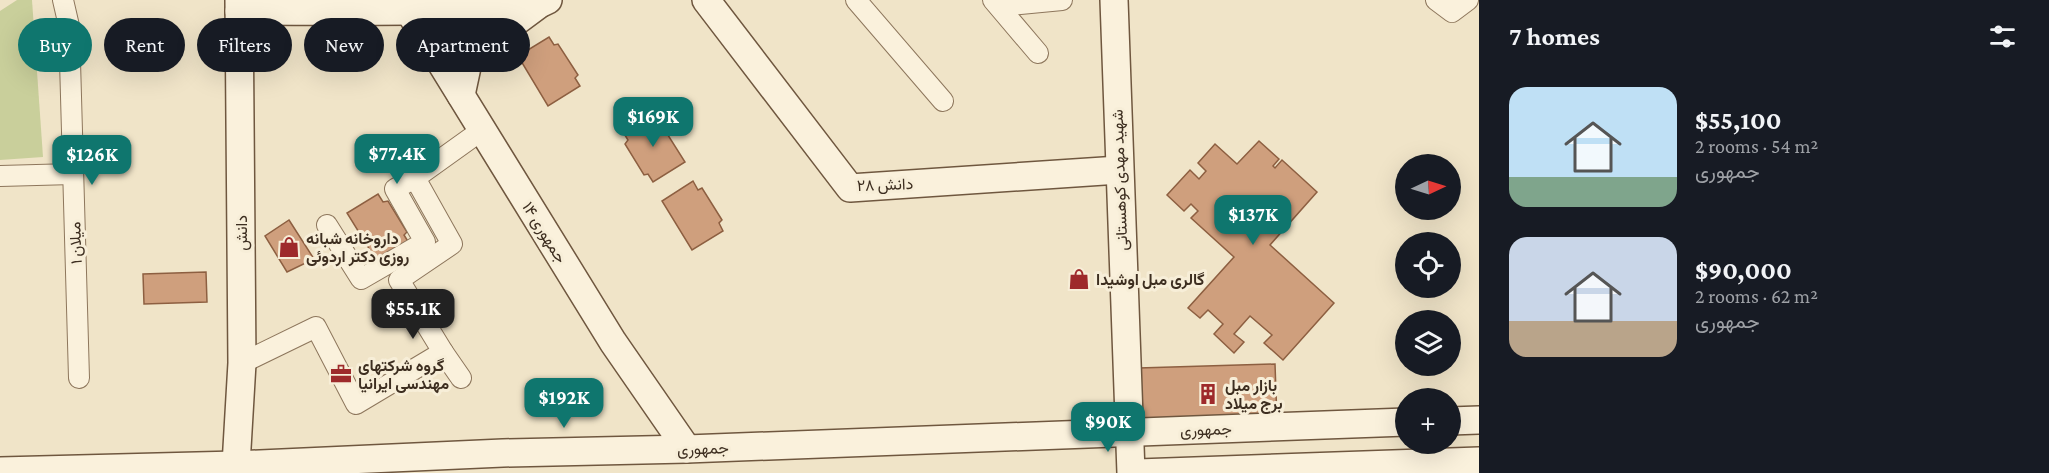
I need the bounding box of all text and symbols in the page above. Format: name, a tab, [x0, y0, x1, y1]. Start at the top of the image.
chip: Buy	[18, 18, 92, 72]
chip: Rent	[104, 18, 185, 72]
chip: Filters	[197, 18, 292, 72]
chip: New	[304, 18, 384, 72]
chip: Apartment	[396, 18, 530, 72]
icon: filters	[1986, 20, 2019, 53]
text: 7 homes	[1509, 22, 1600, 51]
pin: $169K	[611, 97, 695, 148]
text: $169K	[627, 105, 679, 127]
text: $55,100	[1695, 106, 1782, 135]
street label: شهید مهدی کوهستانی	[1109, 109, 1132, 251]
icon: home	[1557, 111, 1629, 183]
pin: $77.4K	[348, 134, 446, 185]
pin: $126K	[50, 135, 134, 186]
text: 2 rooms · 54 m²	[1695, 135, 1818, 157]
text: $77.4K	[368, 142, 426, 164]
text: $126K	[66, 143, 118, 165]
north arrow	[1395, 154, 1461, 220]
map controls	[1395, 154, 1461, 454]
text: جمهوری	[1695, 160, 1760, 182]
street label: دانش ۲۸	[856, 175, 914, 196]
pin: $137K	[1211, 195, 1295, 246]
street label: جمهوری ۱۴	[518, 199, 570, 267]
text: $137K	[1228, 203, 1278, 225]
street label: دانش	[233, 215, 252, 251]
street label: میلان ۱	[66, 221, 86, 264]
place label: داروخانه شبانه روزی دکتر اردوئی	[306, 230, 410, 267]
button: locate	[1395, 232, 1461, 298]
shop icon: داروخانه شبانه روزی دکتر اردوئی	[277, 235, 301, 259]
text: $90,000	[1695, 256, 1792, 285]
icon: home	[1557, 261, 1629, 333]
shop icon: گالری مبل اوشیدا	[1067, 267, 1091, 291]
place label: گالری مبل اوشیدا	[1096, 271, 1205, 290]
text: 2 rooms · 62 m²	[1695, 285, 1818, 307]
pin: $55.1K	[364, 289, 462, 340]
text: $55.1K	[385, 297, 441, 319]
button: layers	[1395, 310, 1461, 376]
text: جمهوری	[1695, 310, 1760, 332]
place label: گروه شرکتهای مهندسی ایرانیا	[358, 357, 450, 394]
office icon: گروه شرکتهای مهندسی ایرانیا	[329, 362, 353, 386]
place label: بازار مبل برج میلاد	[1225, 377, 1283, 414]
pin: $192K	[522, 378, 606, 429]
building icon: بازار مبل برج میلاد	[1196, 382, 1220, 406]
text: $192K	[538, 386, 590, 408]
button: +	[1395, 388, 1461, 454]
pin: $90K	[1072, 402, 1144, 453]
text: $90K	[1085, 410, 1131, 432]
street label: جمهوری	[1180, 420, 1233, 441]
street label: جمهوری	[677, 439, 730, 460]

